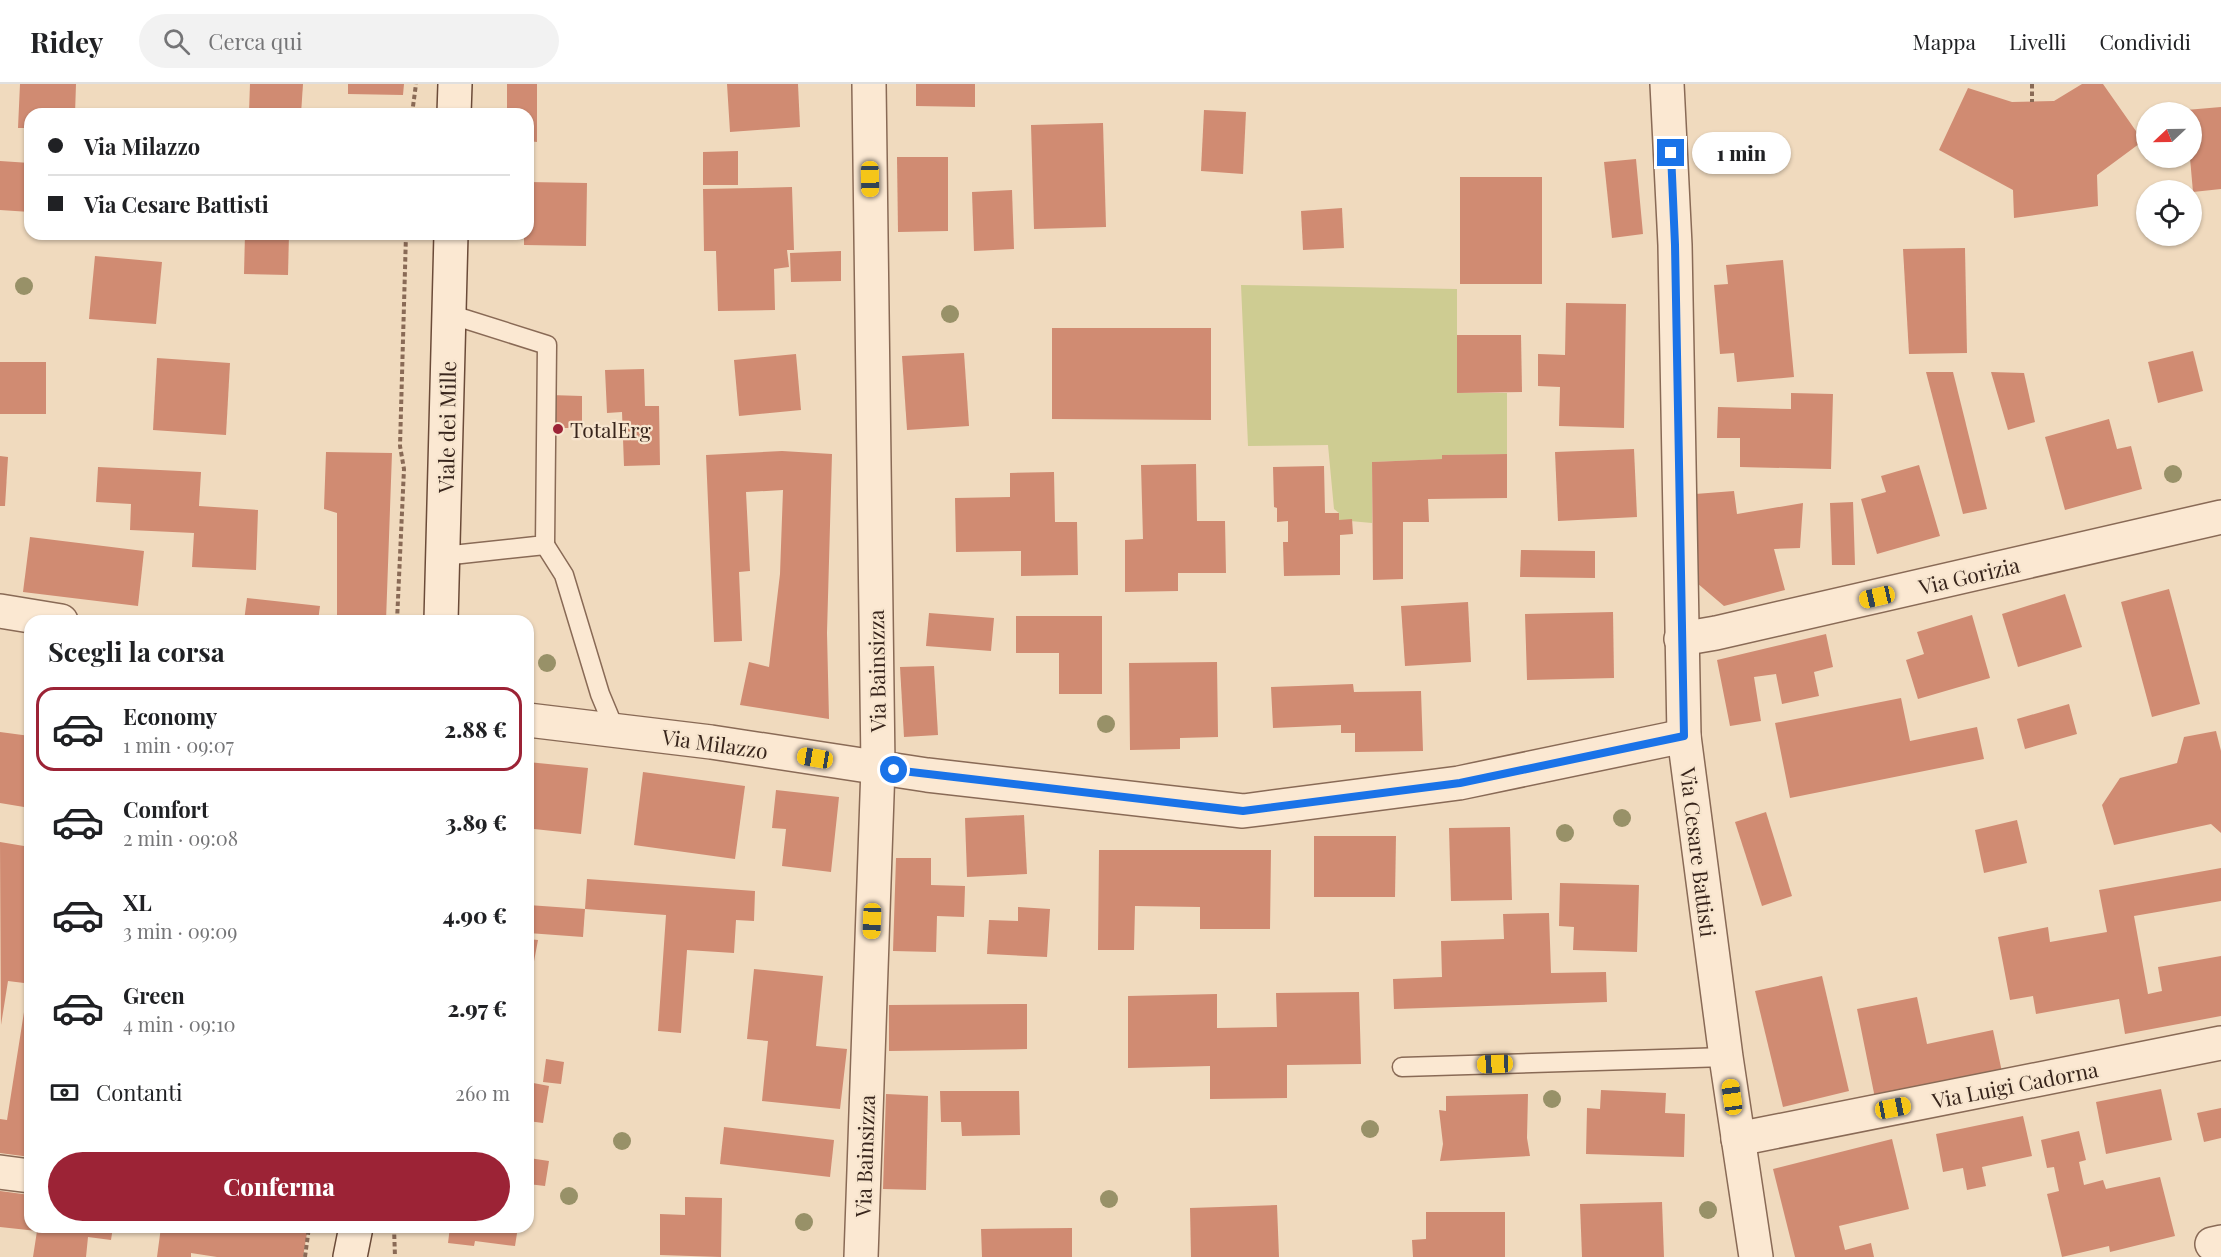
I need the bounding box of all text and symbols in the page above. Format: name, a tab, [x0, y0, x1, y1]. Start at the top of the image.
search box	[139, 14, 559, 68]
text: Ridey	[30, 23, 103, 60]
icon: search	[160, 25, 193, 58]
text: Cerca qui	[208, 26, 302, 56]
text: Mappa	[1912, 27, 1976, 55]
text: Livelli	[2009, 27, 2066, 55]
text: Condividi	[2099, 27, 2191, 55]
north arrow	[2136, 102, 2202, 168]
map controls	[2136, 102, 2202, 246]
text: Via Milazzo	[84, 131, 200, 161]
callout: 1 min	[1692, 132, 1791, 174]
route end	[1657, 139, 1684, 166]
text: 1 min	[1717, 139, 1766, 166]
car	[861, 161, 879, 197]
button: locate	[2136, 180, 2202, 246]
text: Via Cesare Battisti	[84, 189, 269, 219]
street label: Viale dei Mille	[431, 361, 461, 494]
place label: TotalErg	[570, 415, 651, 443]
marker: TotalErg	[551, 422, 565, 436]
street label: Via Gorizia	[1915, 550, 2023, 600]
car	[1857, 584, 1897, 610]
street label: Via Bainsizza	[861, 609, 891, 733]
text: Scegli la corsa	[48, 633, 225, 669]
text: Economy	[123, 701, 217, 731]
icon: car	[51, 702, 105, 756]
text: 2.88 €	[444, 714, 507, 744]
street label: Via Milazzo	[659, 722, 770, 764]
text: 1 min · 09:07	[123, 731, 234, 758]
car	[796, 746, 834, 770]
route start	[880, 756, 907, 783]
street label: Via Cesare Battisti	[1675, 765, 1723, 938]
text: Comfort	[123, 794, 209, 824]
icon: car	[51, 795, 105, 849]
text: 3.89 €	[445, 807, 507, 837]
text: 2 min · 09:08	[123, 824, 238, 851]
text: XL	[123, 887, 152, 917]
icon: car	[51, 888, 105, 942]
text: 4.90 €	[443, 900, 507, 930]
car	[862, 903, 882, 939]
text: 3 min · 09:09	[123, 917, 237, 944]
text: Green	[123, 980, 185, 1010]
icon: car	[51, 981, 105, 1035]
text: 2.97 €	[448, 993, 507, 1023]
text: 4 min · 09:10	[123, 1010, 236, 1037]
car	[1477, 1054, 1513, 1074]
street label: Via Luigi Cadorna	[1929, 1054, 2101, 1114]
icon: cash	[48, 1076, 81, 1109]
text: Contanti	[96, 1077, 182, 1107]
car	[1721, 1078, 1743, 1116]
text: 260 m	[455, 1079, 510, 1106]
street label: Via Bainsizza	[848, 1094, 880, 1219]
car	[1874, 1096, 1912, 1120]
button: Conferma	[48, 1152, 510, 1221]

